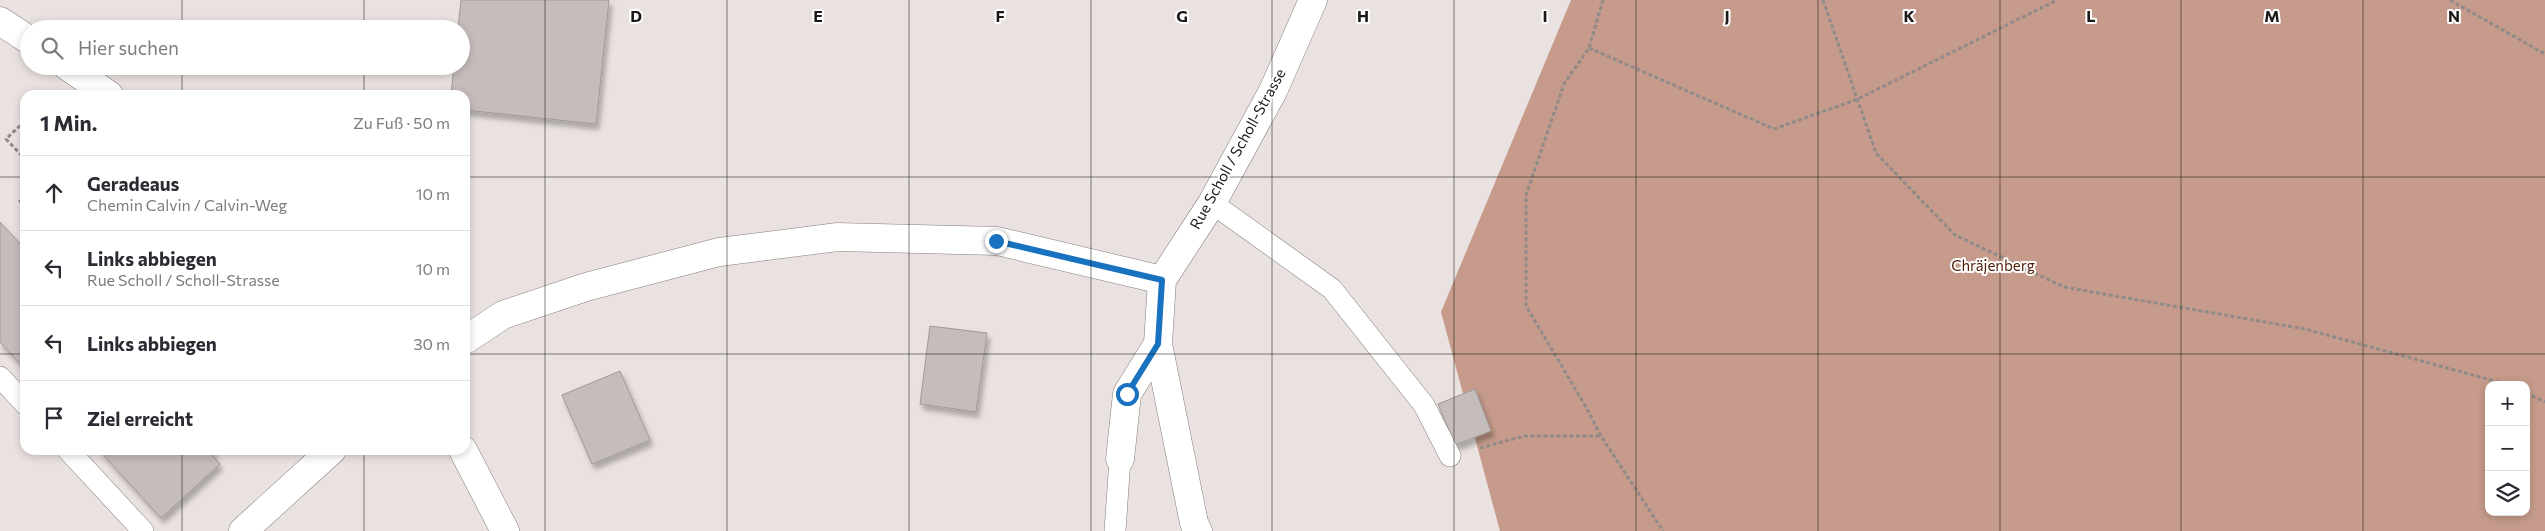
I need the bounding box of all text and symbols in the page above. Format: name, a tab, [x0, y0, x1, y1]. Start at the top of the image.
text: D	[630, 6, 642, 25]
text: E	[813, 6, 823, 25]
text: F	[995, 6, 1005, 25]
text: G	[1176, 6, 1188, 25]
text: H	[1357, 6, 1369, 25]
text: I	[1542, 6, 1548, 25]
text: J	[1724, 6, 1730, 25]
text: K	[1903, 6, 1915, 25]
text: L	[2086, 6, 2096, 25]
text: M	[2264, 6, 2280, 25]
text: N	[2448, 6, 2460, 25]
search box	[20, 20, 470, 75]
icon: search	[38, 34, 66, 62]
text: Hier suchen	[78, 36, 179, 59]
street label: Rue Scholl / Scholl-Strasse	[1185, 65, 1289, 232]
text: 1 Min.	[40, 110, 97, 135]
text: Zu Fuß · 50 m	[353, 113, 450, 132]
text: Geradeaus	[87, 172, 179, 195]
icon: ahead	[40, 179, 68, 207]
text: 10 m	[416, 184, 450, 203]
text: Chemin Calvin / Calvin-Weg	[87, 195, 287, 214]
route end	[985, 230, 1008, 253]
text: Links abbiegen	[87, 247, 217, 270]
icon: left	[40, 254, 68, 282]
park label: Chräjenberg	[1951, 256, 2035, 274]
text: 10 m	[416, 259, 450, 278]
text: Rue Scholl / Scholl-Strasse	[87, 270, 280, 289]
icon: left	[40, 329, 68, 357]
text: Links abbiegen	[87, 332, 217, 355]
text: 30 m	[413, 334, 450, 353]
map controls	[2485, 381, 2530, 516]
button: +	[2485, 381, 2530, 426]
route start	[1116, 383, 1139, 406]
icon: arrive	[40, 404, 68, 432]
text: Ziel erreicht	[87, 407, 193, 430]
button: −	[2485, 426, 2530, 471]
button: layers	[2485, 471, 2530, 516]

